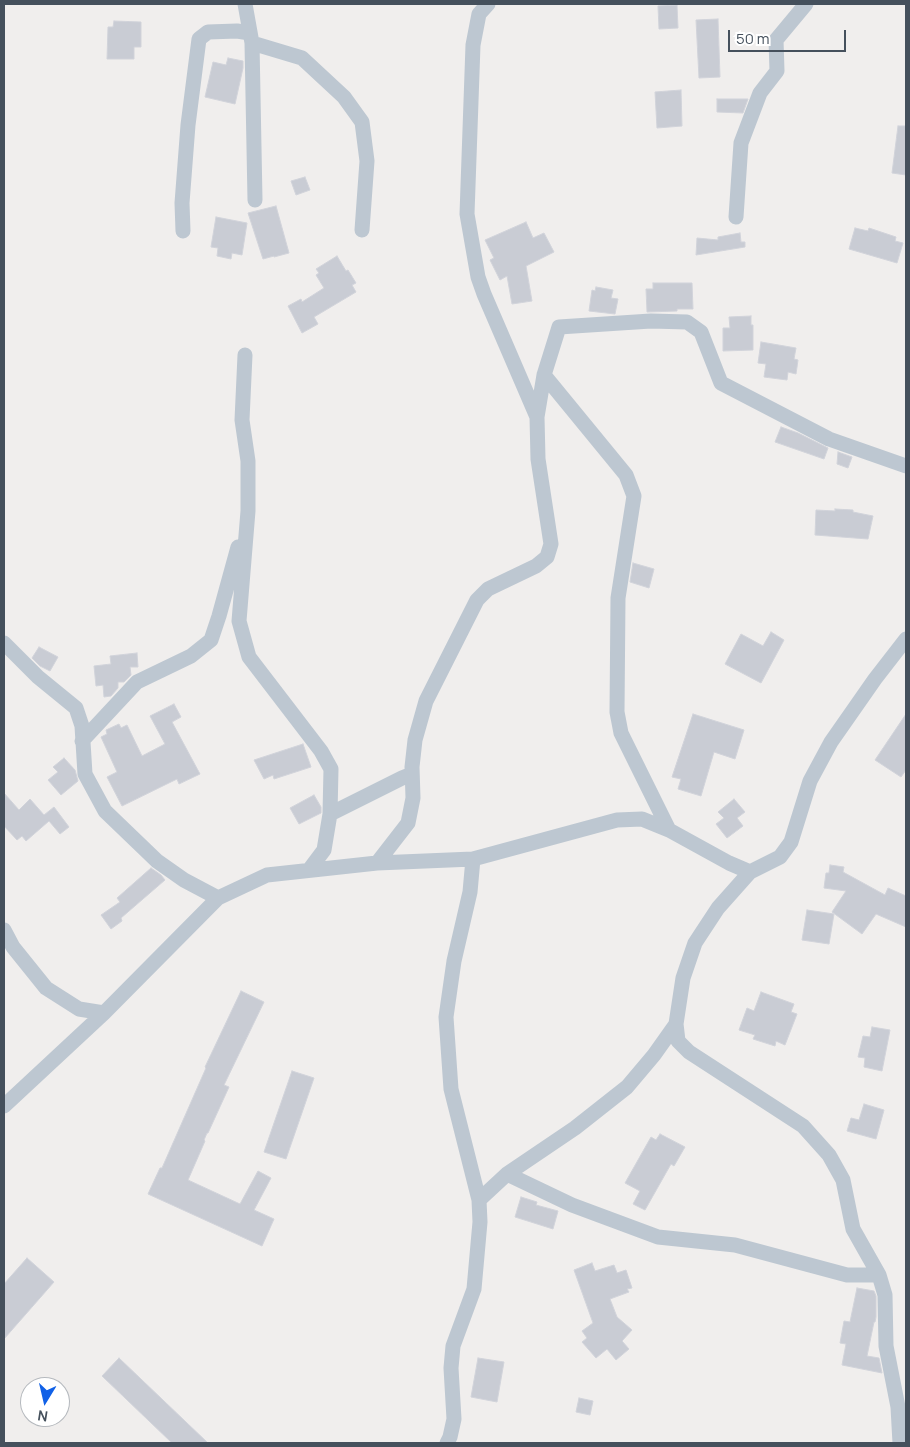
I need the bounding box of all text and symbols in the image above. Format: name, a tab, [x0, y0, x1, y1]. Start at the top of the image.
scale bar	[730, 20, 848, 52]
text: 50 m	[736, 28, 770, 49]
north arrow	[20, 1377, 70, 1427]
text: N	[36, 1406, 49, 1426]

